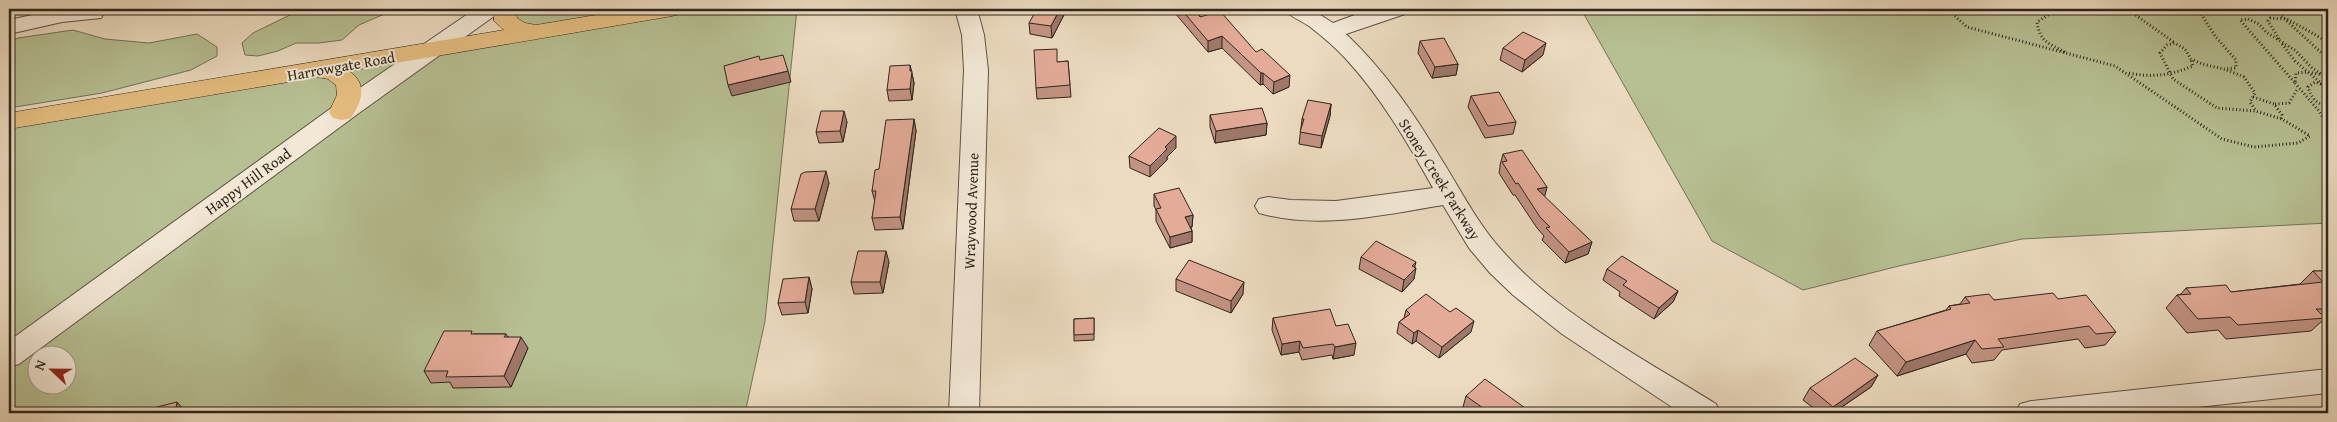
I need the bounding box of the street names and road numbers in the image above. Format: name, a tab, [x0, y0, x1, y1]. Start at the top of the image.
street label: Harrowgate Road	[286, 46, 396, 86]
street label: Stoney Creek Parkway	[1394, 114, 1486, 244]
street label: Happy Hill Road	[201, 143, 295, 219]
street label: Wraywood Avenue	[958, 152, 984, 270]

